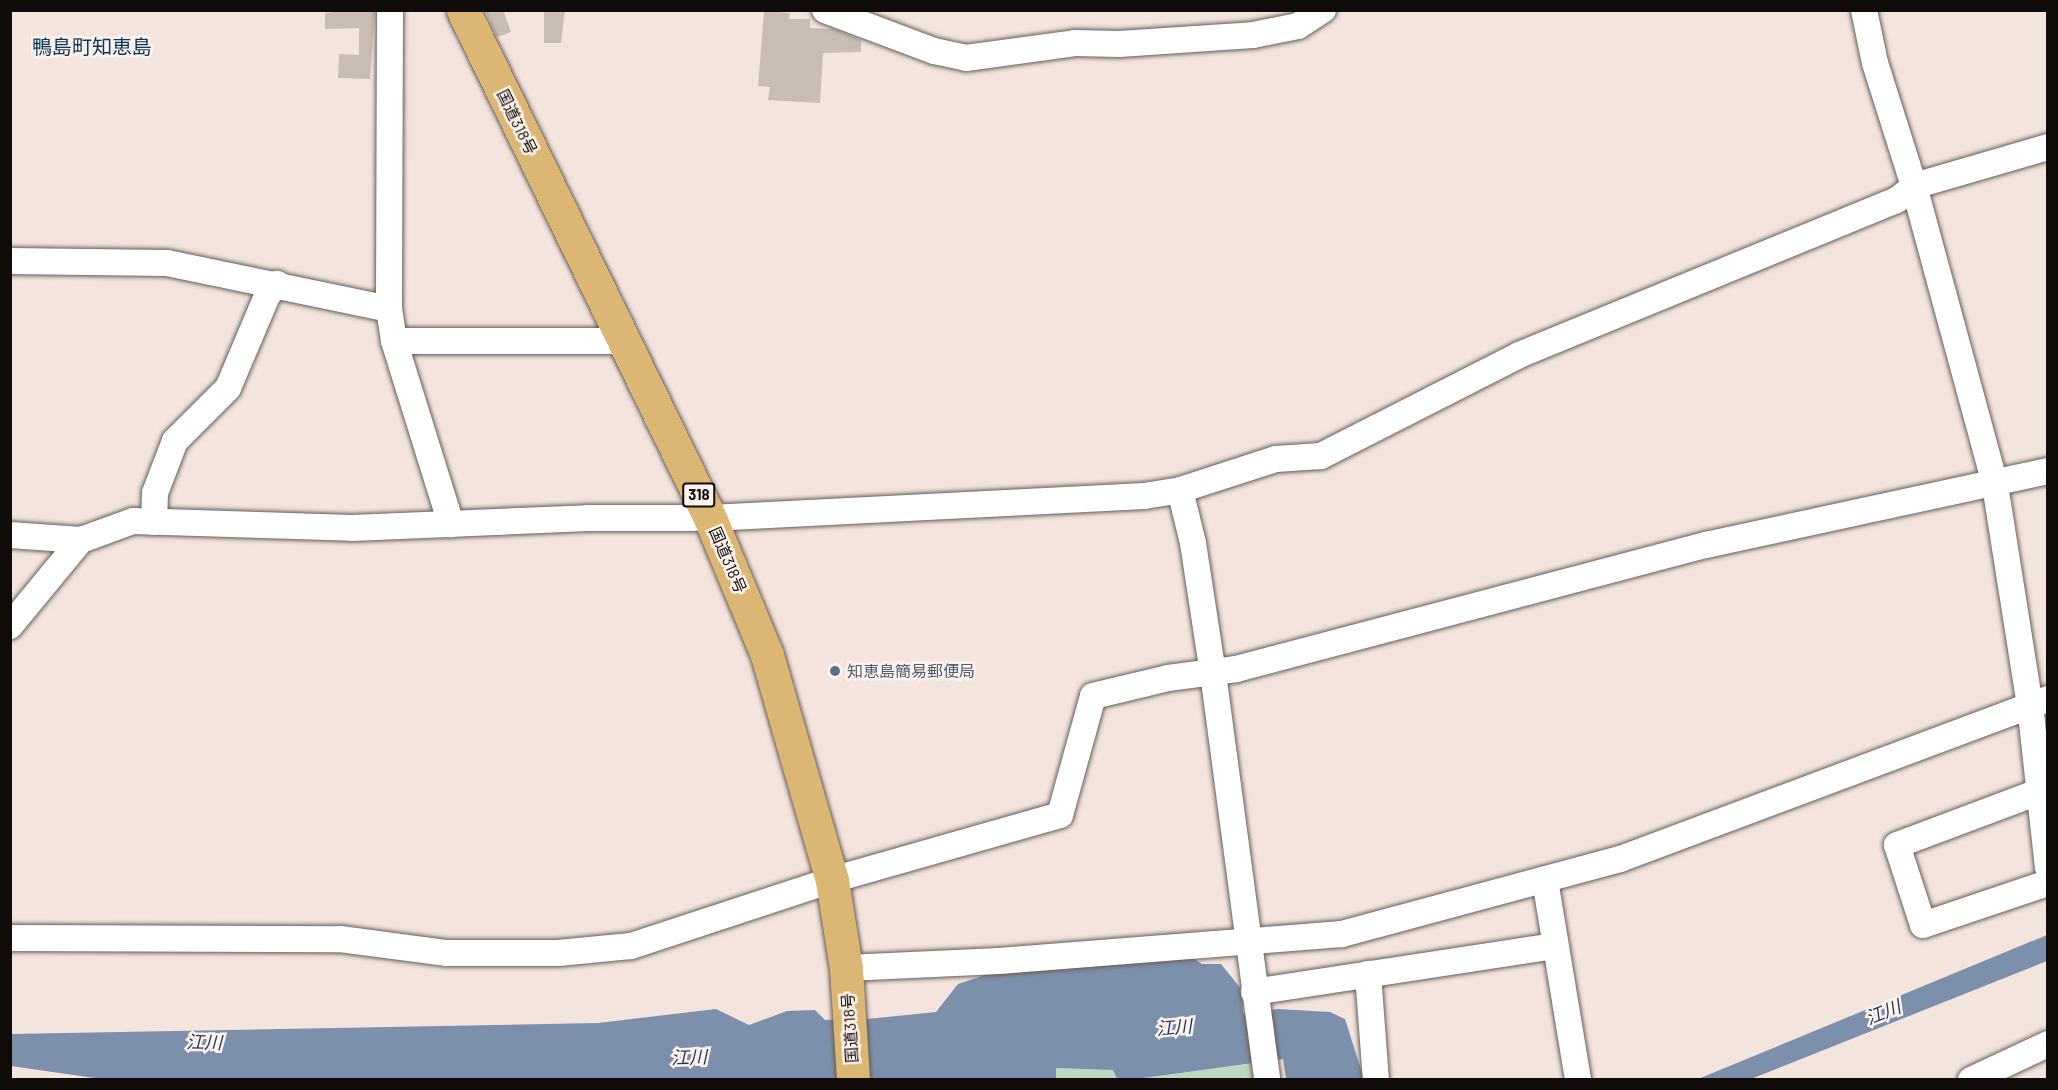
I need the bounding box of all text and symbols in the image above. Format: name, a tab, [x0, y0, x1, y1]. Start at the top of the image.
district label: 鴨島町知恵島	[32, 34, 152, 58]
street label: 国道318号	[493, 86, 541, 158]
road number: 318	[681, 483, 717, 507]
street label: 国道318号	[705, 524, 751, 596]
place label: 知恵島簡易郵便局	[847, 661, 975, 681]
marker: 知恵島簡易郵便局	[828, 664, 842, 678]
street label: 国道318号	[838, 992, 862, 1064]
water label: 江川	[1862, 995, 1904, 1029]
water label: 江川	[1155, 1015, 1193, 1039]
water label: 江川	[186, 1031, 222, 1053]
water label: 江川	[671, 1046, 707, 1068]

